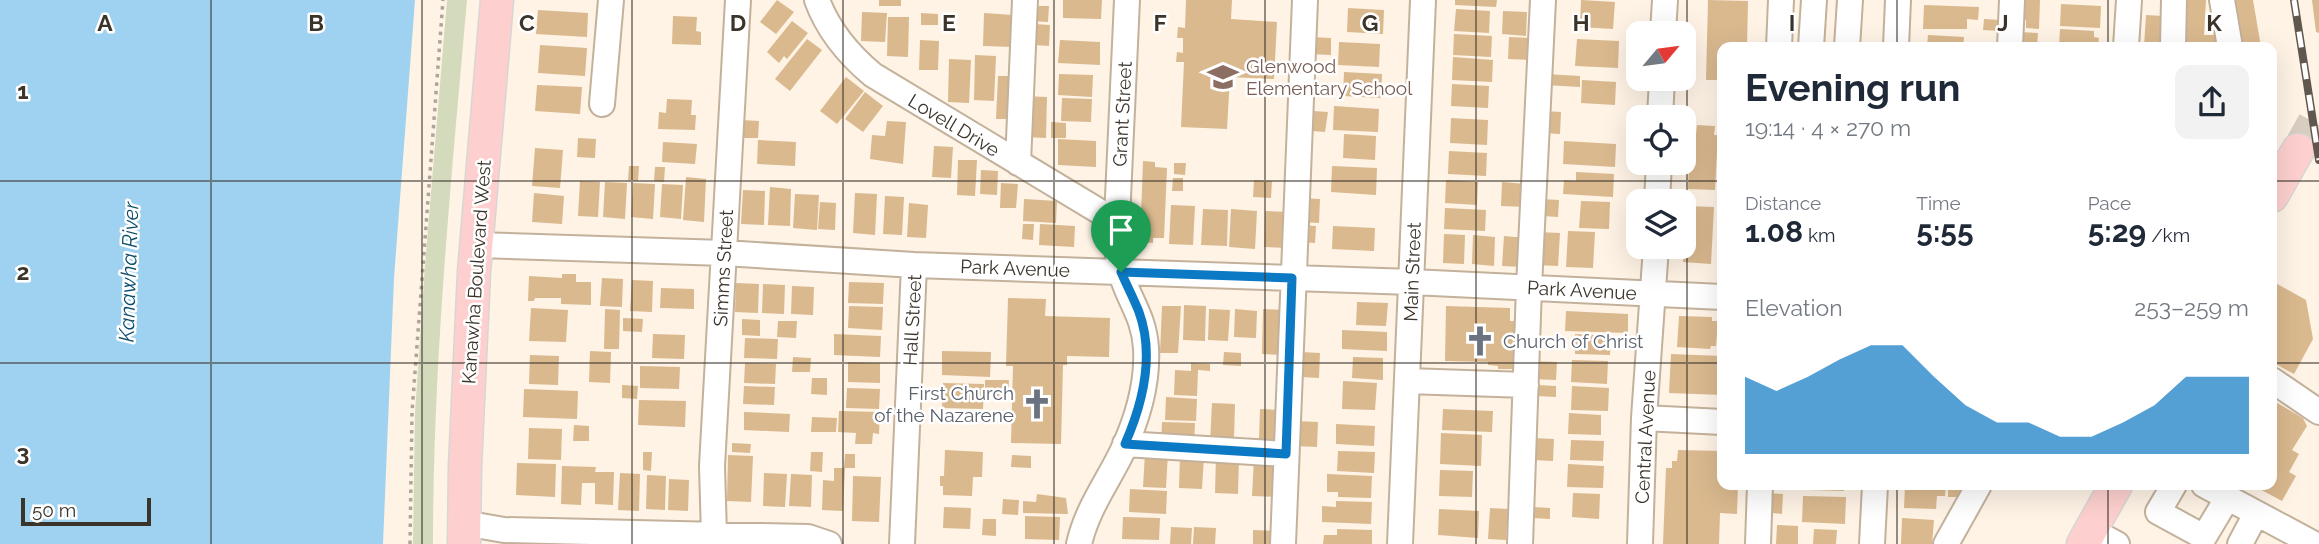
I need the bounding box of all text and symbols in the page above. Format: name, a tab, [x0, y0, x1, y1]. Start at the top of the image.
text: A	[97, 9, 113, 36]
text: B	[308, 9, 324, 36]
text: C	[519, 9, 535, 36]
text: D	[730, 9, 746, 36]
text: E	[942, 9, 956, 36]
text: F	[1153, 9, 1167, 36]
text: G	[1362, 9, 1378, 36]
text: H	[1572, 9, 1590, 36]
text: I	[1789, 9, 1795, 36]
text: J	[1997, 9, 2009, 36]
text: K	[2206, 9, 2222, 36]
north arrow	[1626, 21, 1696, 91]
map controls	[1626, 21, 1696, 259]
place label: Glenwood Elementary School	[1246, 55, 1413, 99]
street label: Grant Street	[1108, 60, 1136, 167]
school or university icon: Glenwood Elementary School	[1206, 60, 1240, 94]
text: Evening run	[1745, 65, 1960, 110]
button: share	[2175, 65, 2249, 139]
text: 1	[17, 77, 29, 104]
street label: Lovell Drive	[904, 89, 1004, 161]
button: locate	[1626, 105, 1696, 175]
text: 19:14 · 4 × 270 m	[1745, 114, 1911, 141]
street label: Kanawha Boulevard West	[457, 159, 495, 385]
button: layers	[1626, 189, 1696, 259]
text: Distance	[1745, 192, 1821, 214]
text: Time	[1916, 192, 1961, 214]
text: Pace	[2088, 192, 2131, 214]
pin	[1091, 200, 1151, 272]
water label: Kanawha River	[114, 201, 143, 343]
street label: Simms Street	[709, 208, 737, 327]
icon: arrive	[1102, 211, 1140, 249]
text: 1.08	[1745, 214, 1803, 249]
text: 5:55	[1916, 214, 1974, 249]
text: 5:29	[2088, 214, 2146, 249]
street label: Main Street	[1399, 221, 1425, 322]
text: km	[1803, 224, 1836, 246]
text: /km	[2146, 224, 2190, 246]
street label: Park Avenue	[960, 255, 1070, 281]
text: 2	[17, 258, 29, 285]
street label: Hall Street	[899, 273, 925, 366]
street label: Park Avenue	[1527, 276, 1637, 304]
text: Elevation	[1745, 294, 1843, 321]
text: 253–259 m	[2134, 294, 2249, 321]
church icon: Church of Christ	[1463, 324, 1497, 358]
place label: Church of Christ	[1503, 330, 1644, 352]
street label: Central Avenue	[1631, 369, 1659, 505]
place label: First Church of the Nazarene	[874, 382, 1014, 426]
church icon: First Church of the Nazarene	[1020, 387, 1054, 421]
text: 3	[17, 439, 29, 466]
scale bar	[21, 495, 150, 527]
text: 50 m	[32, 499, 76, 521]

